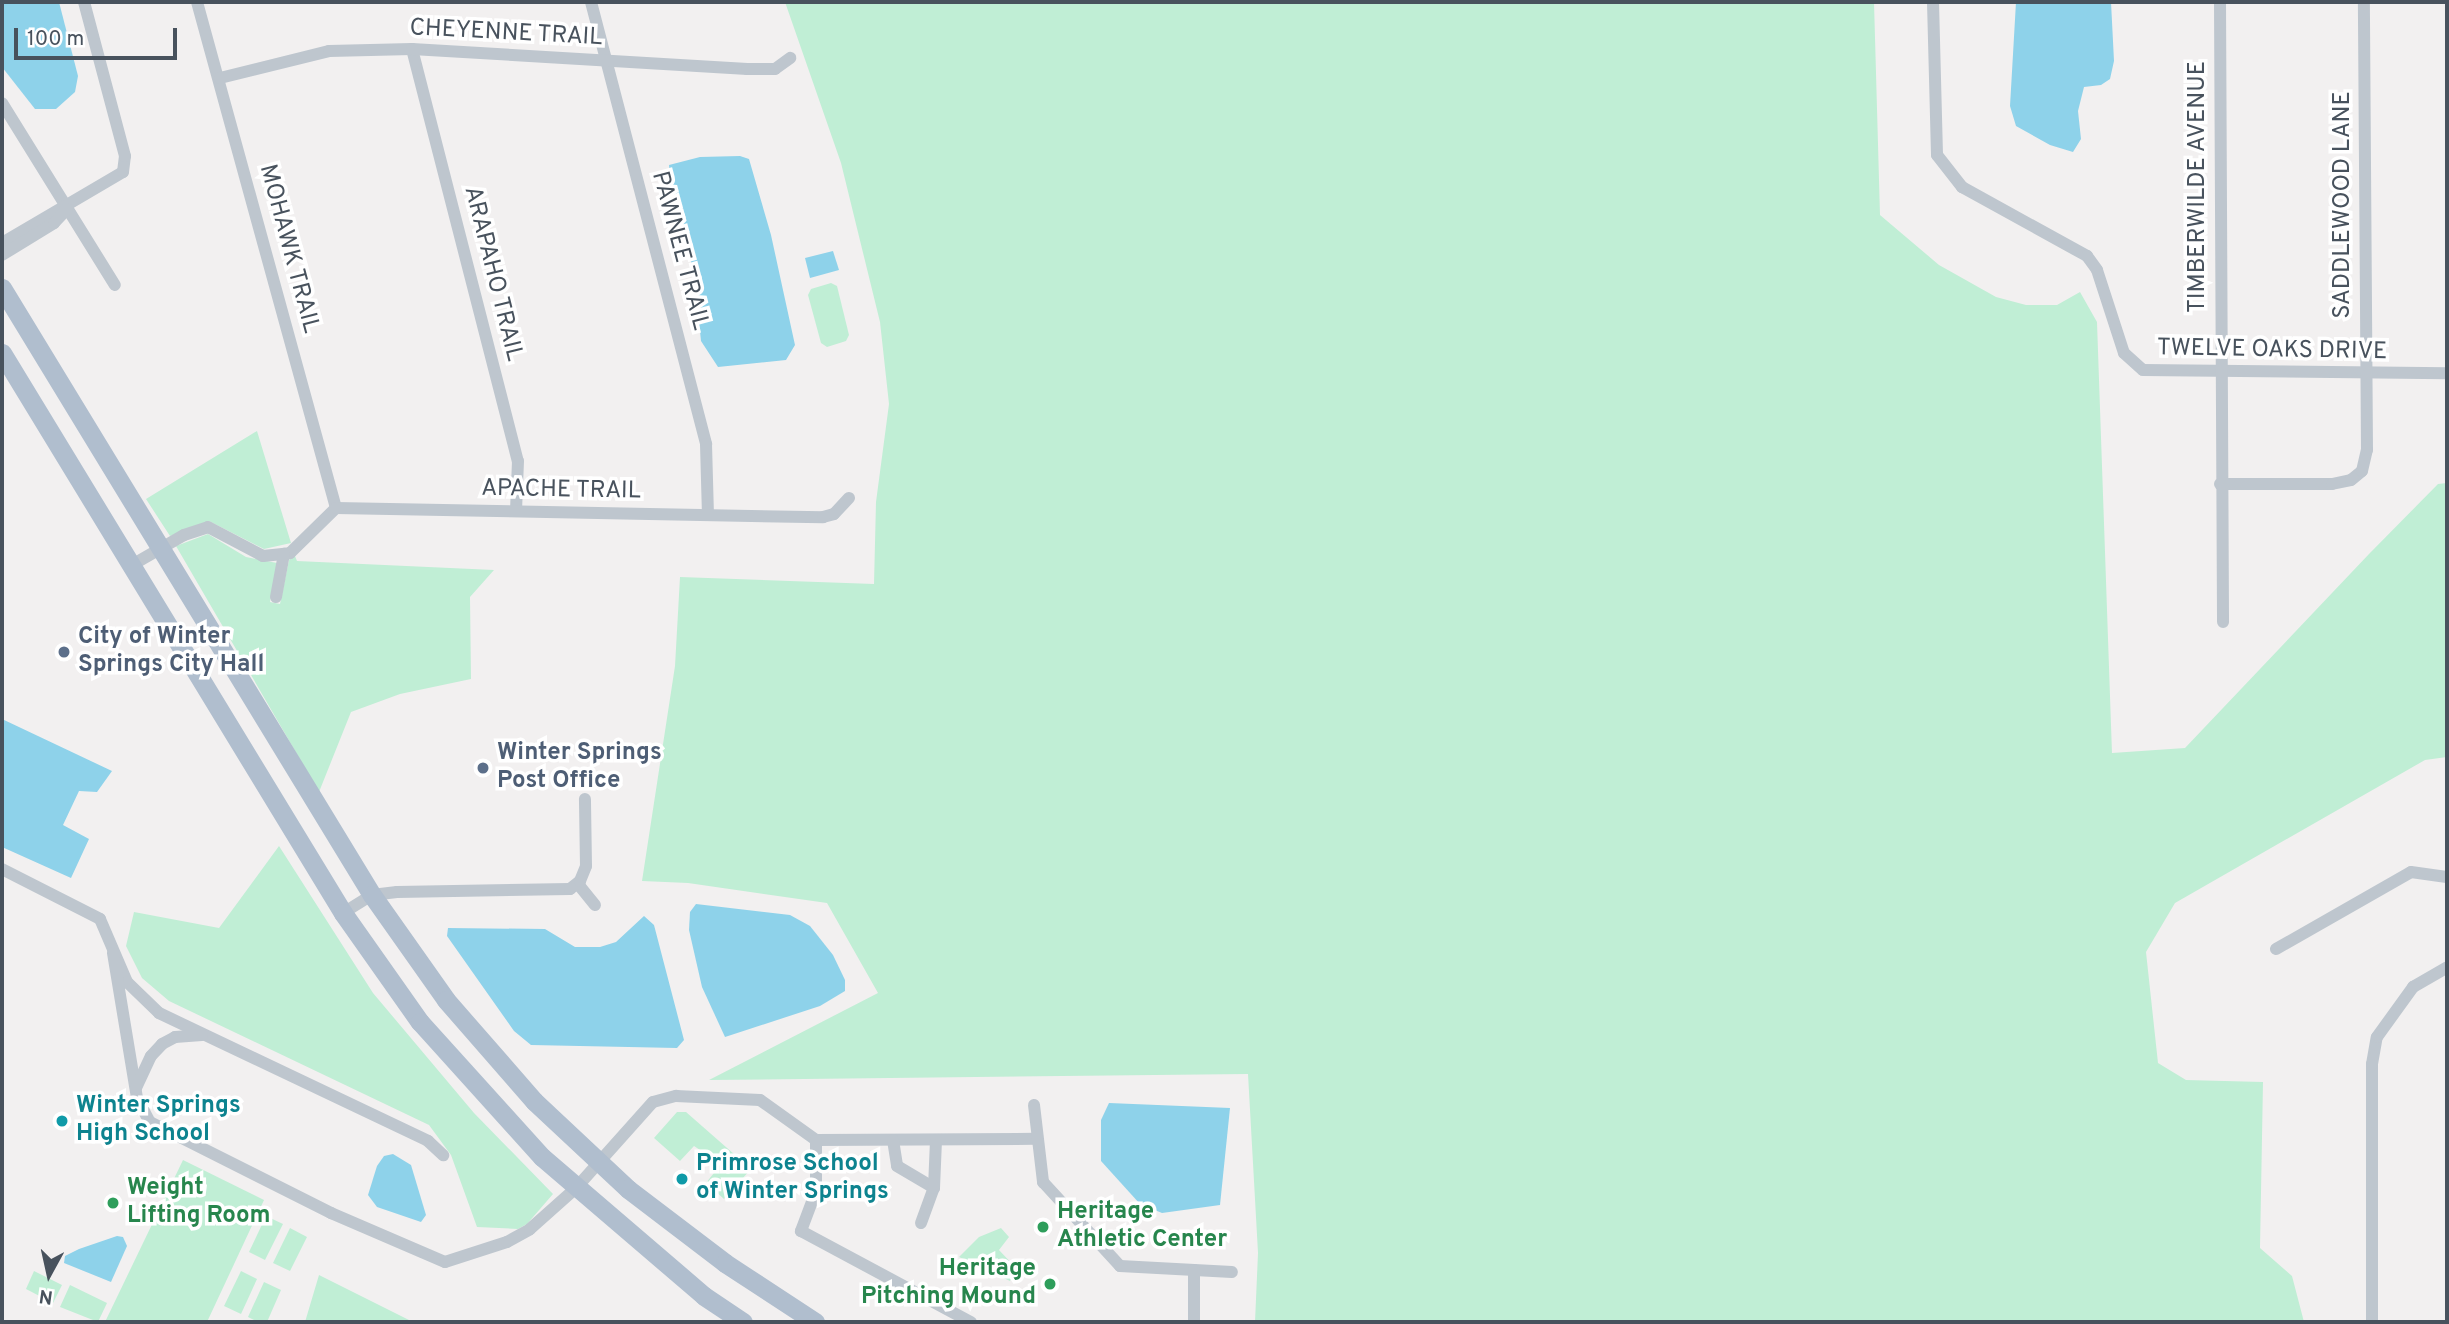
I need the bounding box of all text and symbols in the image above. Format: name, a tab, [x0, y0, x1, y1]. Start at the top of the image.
scale bar	[18, 14, 180, 58]
street label: CHEYENNE TRAIL	[408, 15, 604, 53]
text: 100 m	[27, 26, 84, 53]
street label: TIMBERWILDE AVENUE	[2185, 60, 2213, 314]
street label: SADDLEWOOD LANE	[2330, 91, 2358, 319]
street label: MOHAWK TRAIL	[251, 161, 325, 337]
street label: PAWNEE TRAIL	[644, 168, 714, 334]
street label: ARAPAHO TRAIL	[456, 183, 528, 365]
street label: TWELVE OAKS DRIVE	[2157, 335, 2387, 367]
street label: APACHE TRAIL	[480, 475, 642, 507]
place label: City of Winter Springs City Hall	[78, 624, 264, 680]
marker: City of Winter Springs City Hall	[56, 644, 72, 660]
place label: Winter Springs Post Office	[497, 740, 662, 796]
marker: Winter Springs Post Office	[475, 760, 491, 776]
place label: Winter Springs High School	[76, 1093, 241, 1149]
marker: Winter Springs High School	[54, 1113, 70, 1129]
place label: Primrose School of Winter Springs	[696, 1151, 889, 1207]
marker: Primrose School of Winter Springs	[674, 1171, 690, 1187]
place label: Weight Lifting Room	[127, 1175, 270, 1231]
marker: Weight Lifting Room	[105, 1195, 121, 1211]
place label: Heritage Athletic Center	[1057, 1199, 1227, 1255]
marker: Heritage Athletic Center	[1035, 1219, 1051, 1235]
north arrow	[14, 1240, 84, 1310]
place label: Heritage Pitching Mound	[861, 1256, 1036, 1312]
marker: Heritage Pitching Mound	[1042, 1276, 1058, 1292]
text: N	[38, 1283, 55, 1309]

